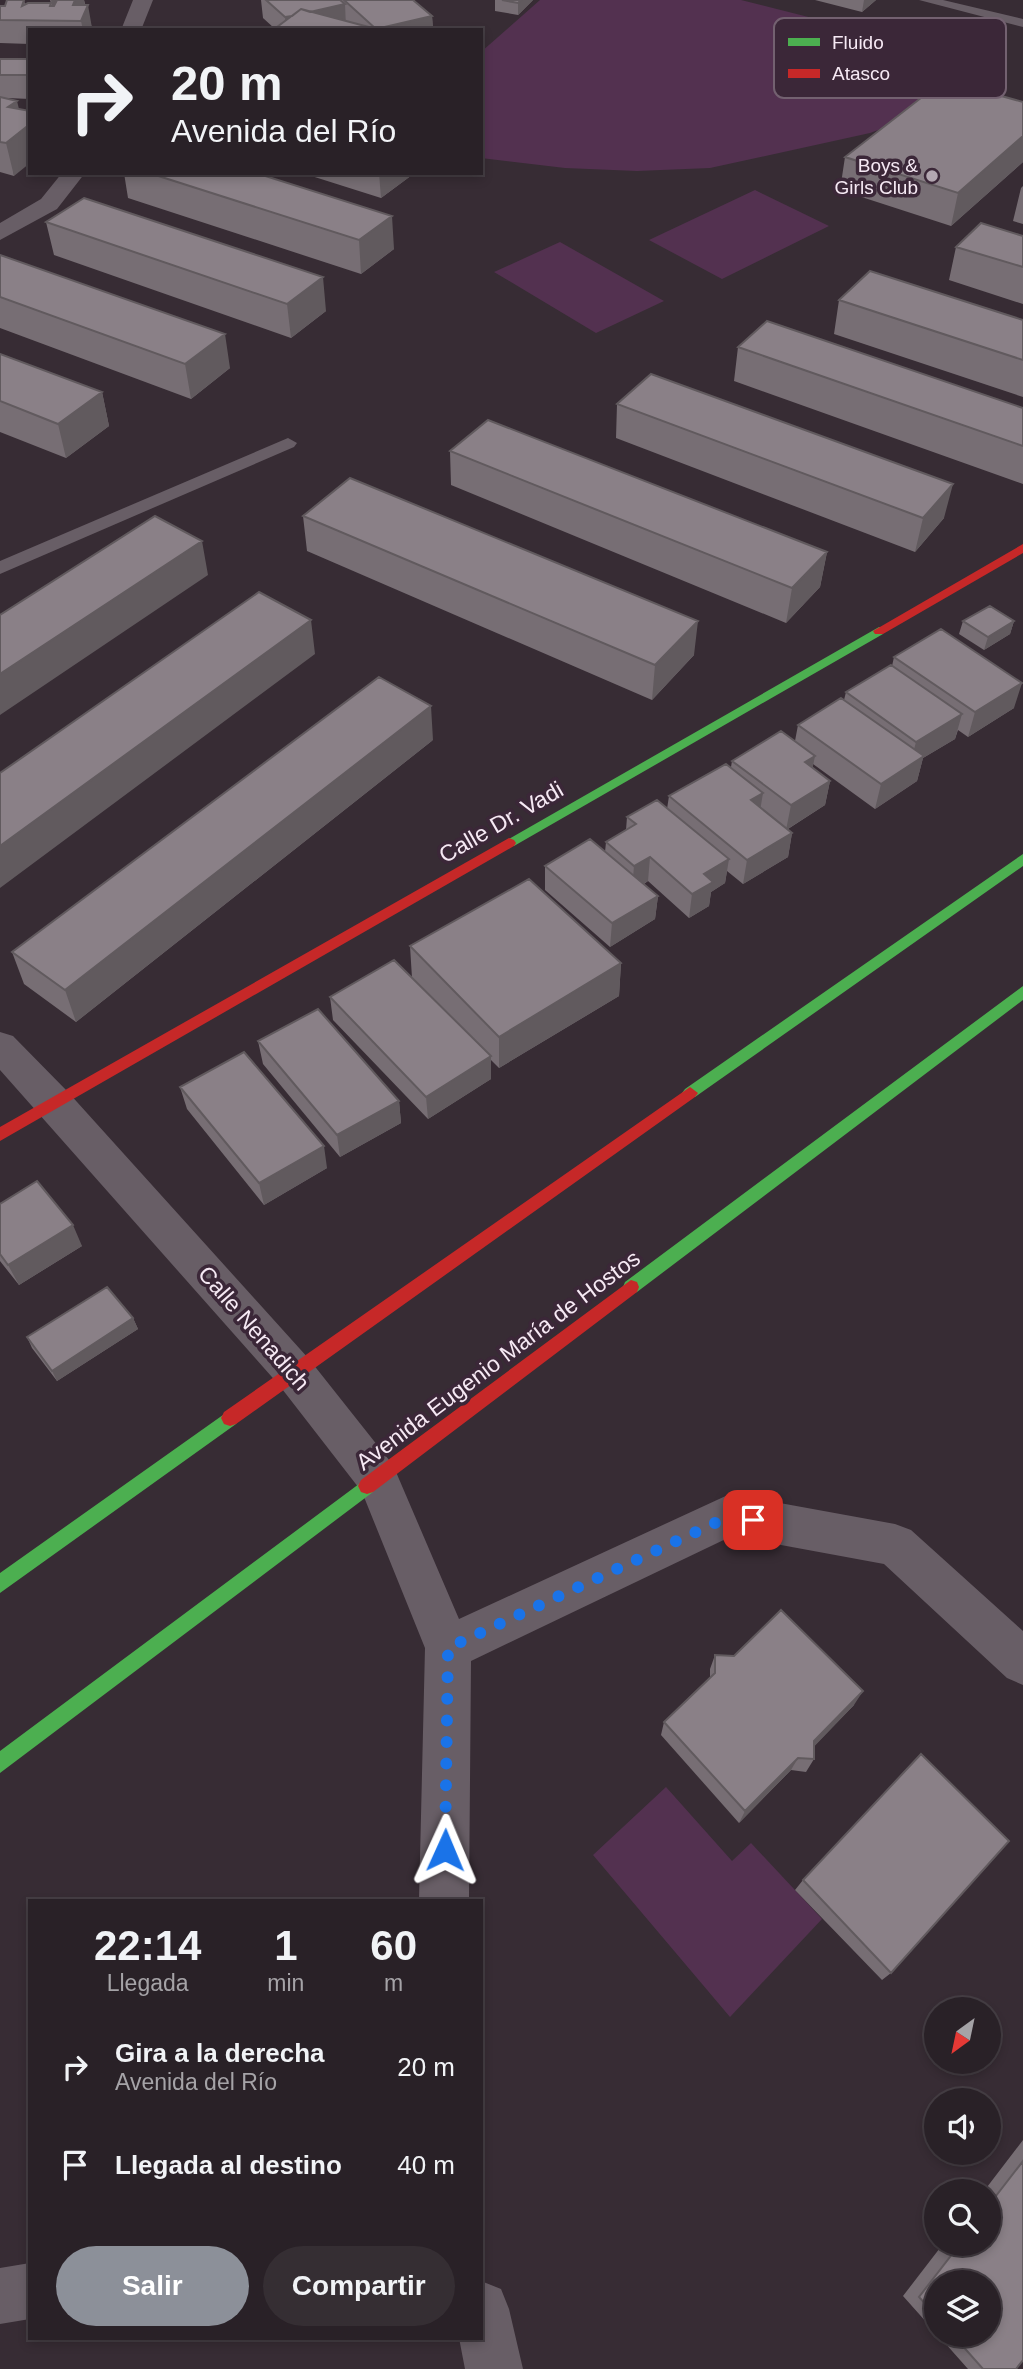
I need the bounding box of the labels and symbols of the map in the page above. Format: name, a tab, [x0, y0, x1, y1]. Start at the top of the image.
legend	[774, 18, 1006, 98]
text: Fluido	[832, 32, 884, 53]
text: Atasco	[832, 63, 890, 84]
place label: Boys & Girls Club	[835, 155, 918, 198]
marker: Boys & Girls Club	[924, 168, 940, 184]
street label: Calle Dr. Vadi	[434, 776, 568, 868]
street label: Avenida Eugenio María de Hostos	[351, 1245, 645, 1475]
street label: Calle Nenadich	[193, 1261, 315, 1395]
pin	[723, 1490, 783, 1550]
position arrow	[408, 1813, 482, 1887]
north arrow	[924, 1997, 1001, 2074]

